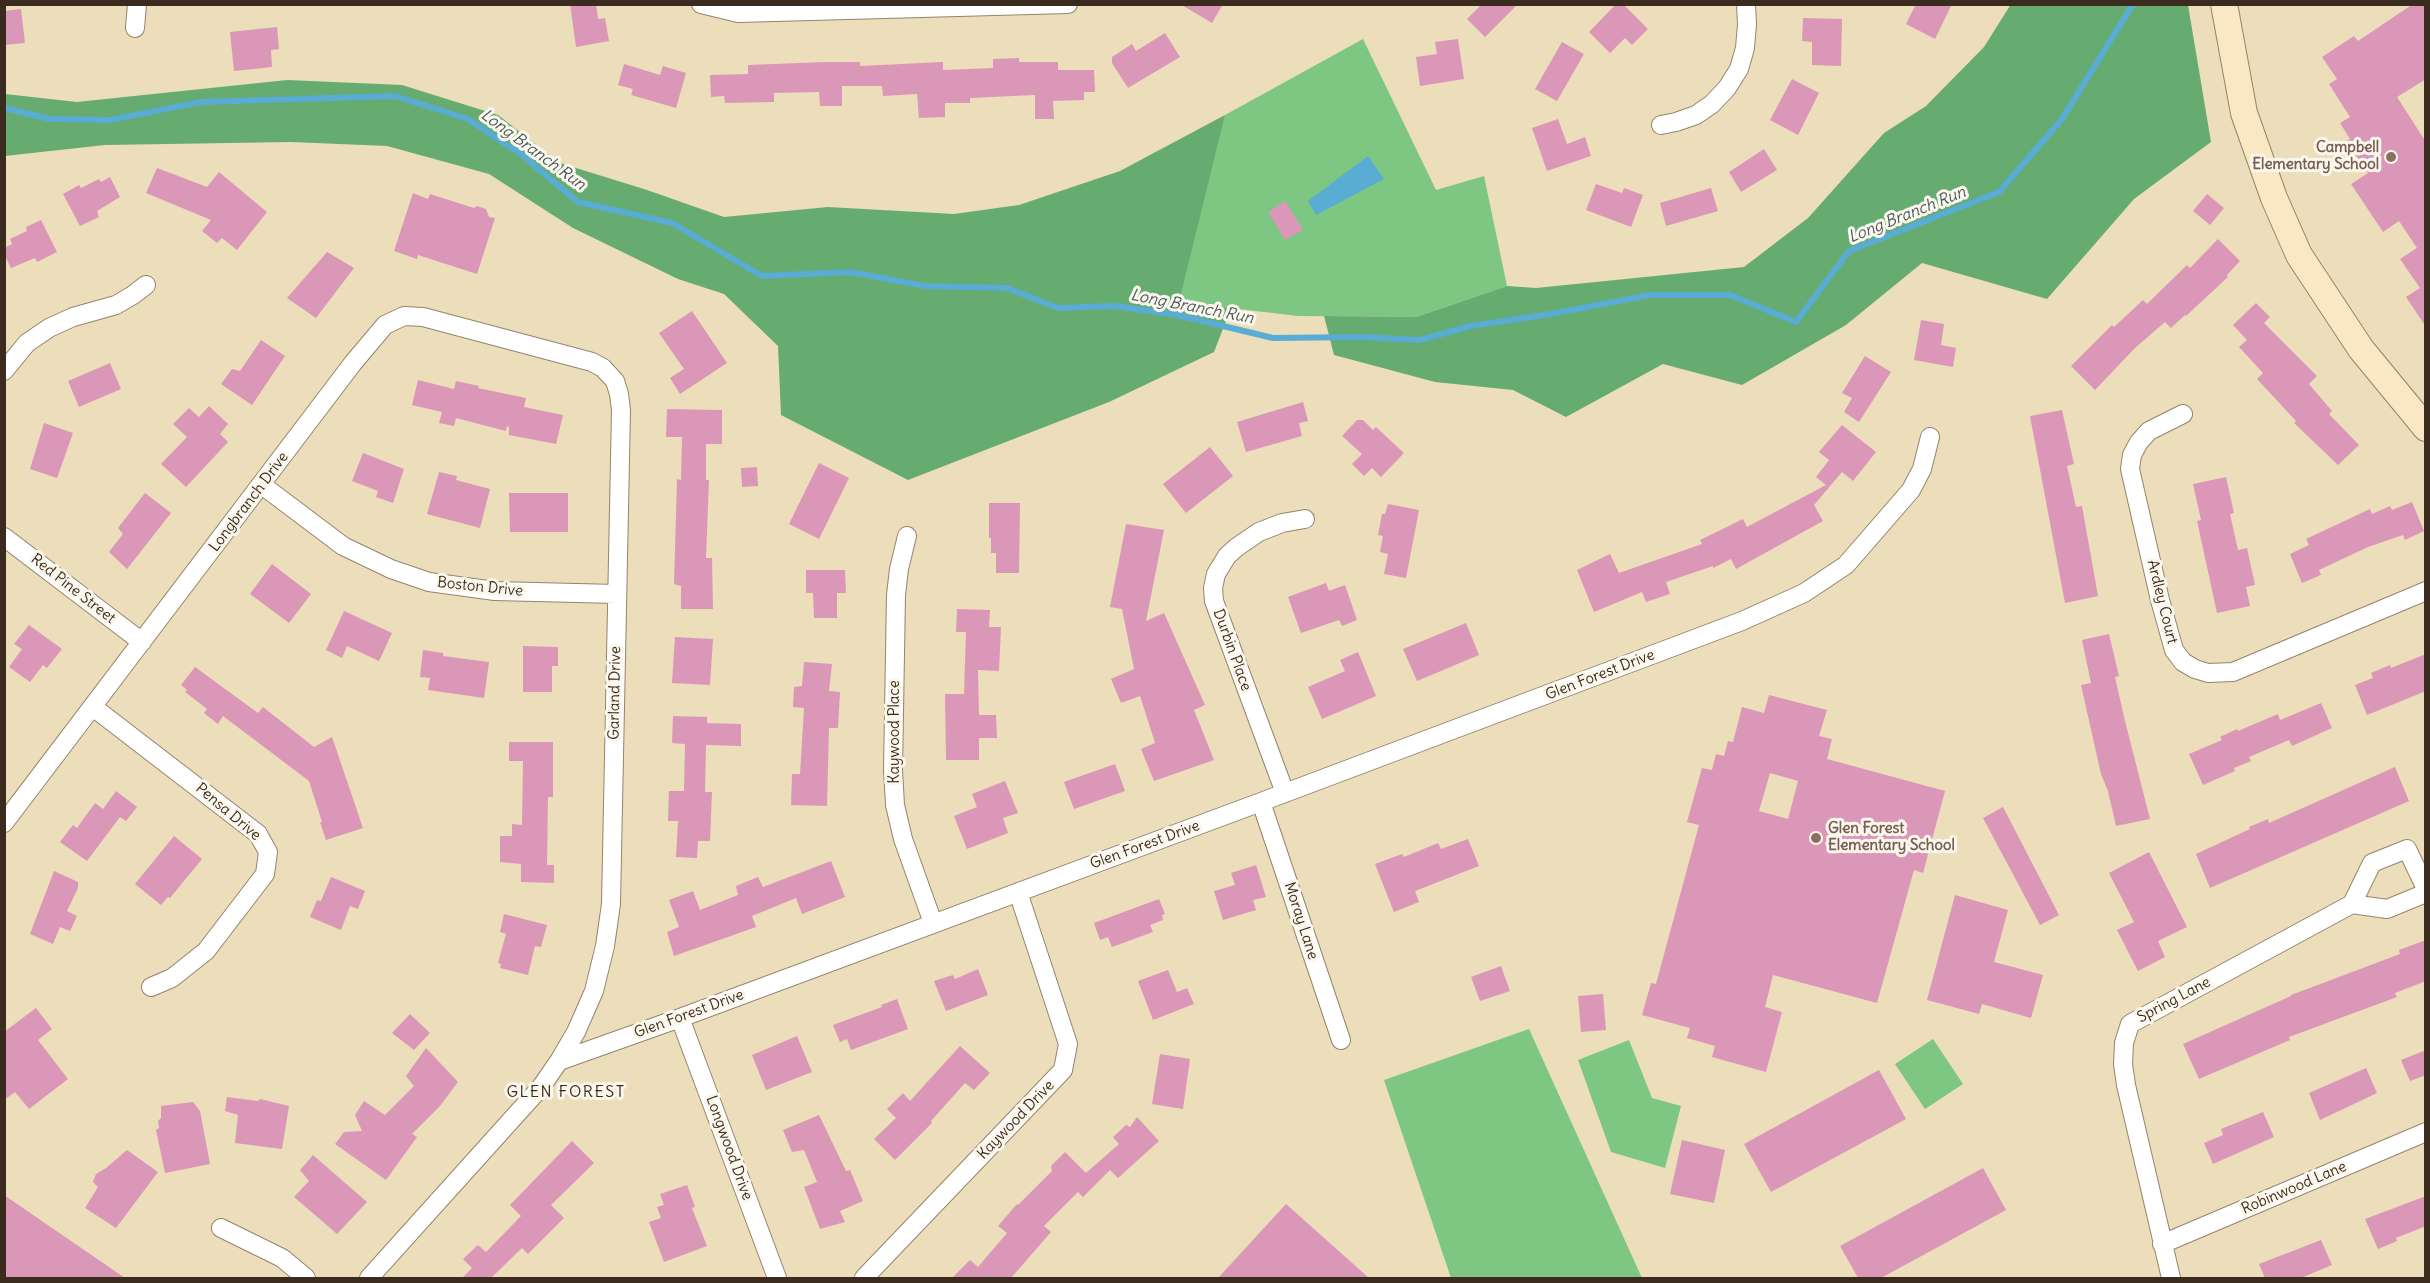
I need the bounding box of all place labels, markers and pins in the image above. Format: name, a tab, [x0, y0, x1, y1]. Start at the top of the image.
place label: Campbell Elementary School	[2252, 139, 2379, 174]
marker: Campbell Elementary School	[2384, 150, 2398, 164]
place label: Glen Forest Elementary School	[1828, 820, 1955, 855]
marker: Glen Forest Elementary School	[1809, 831, 1823, 845]

